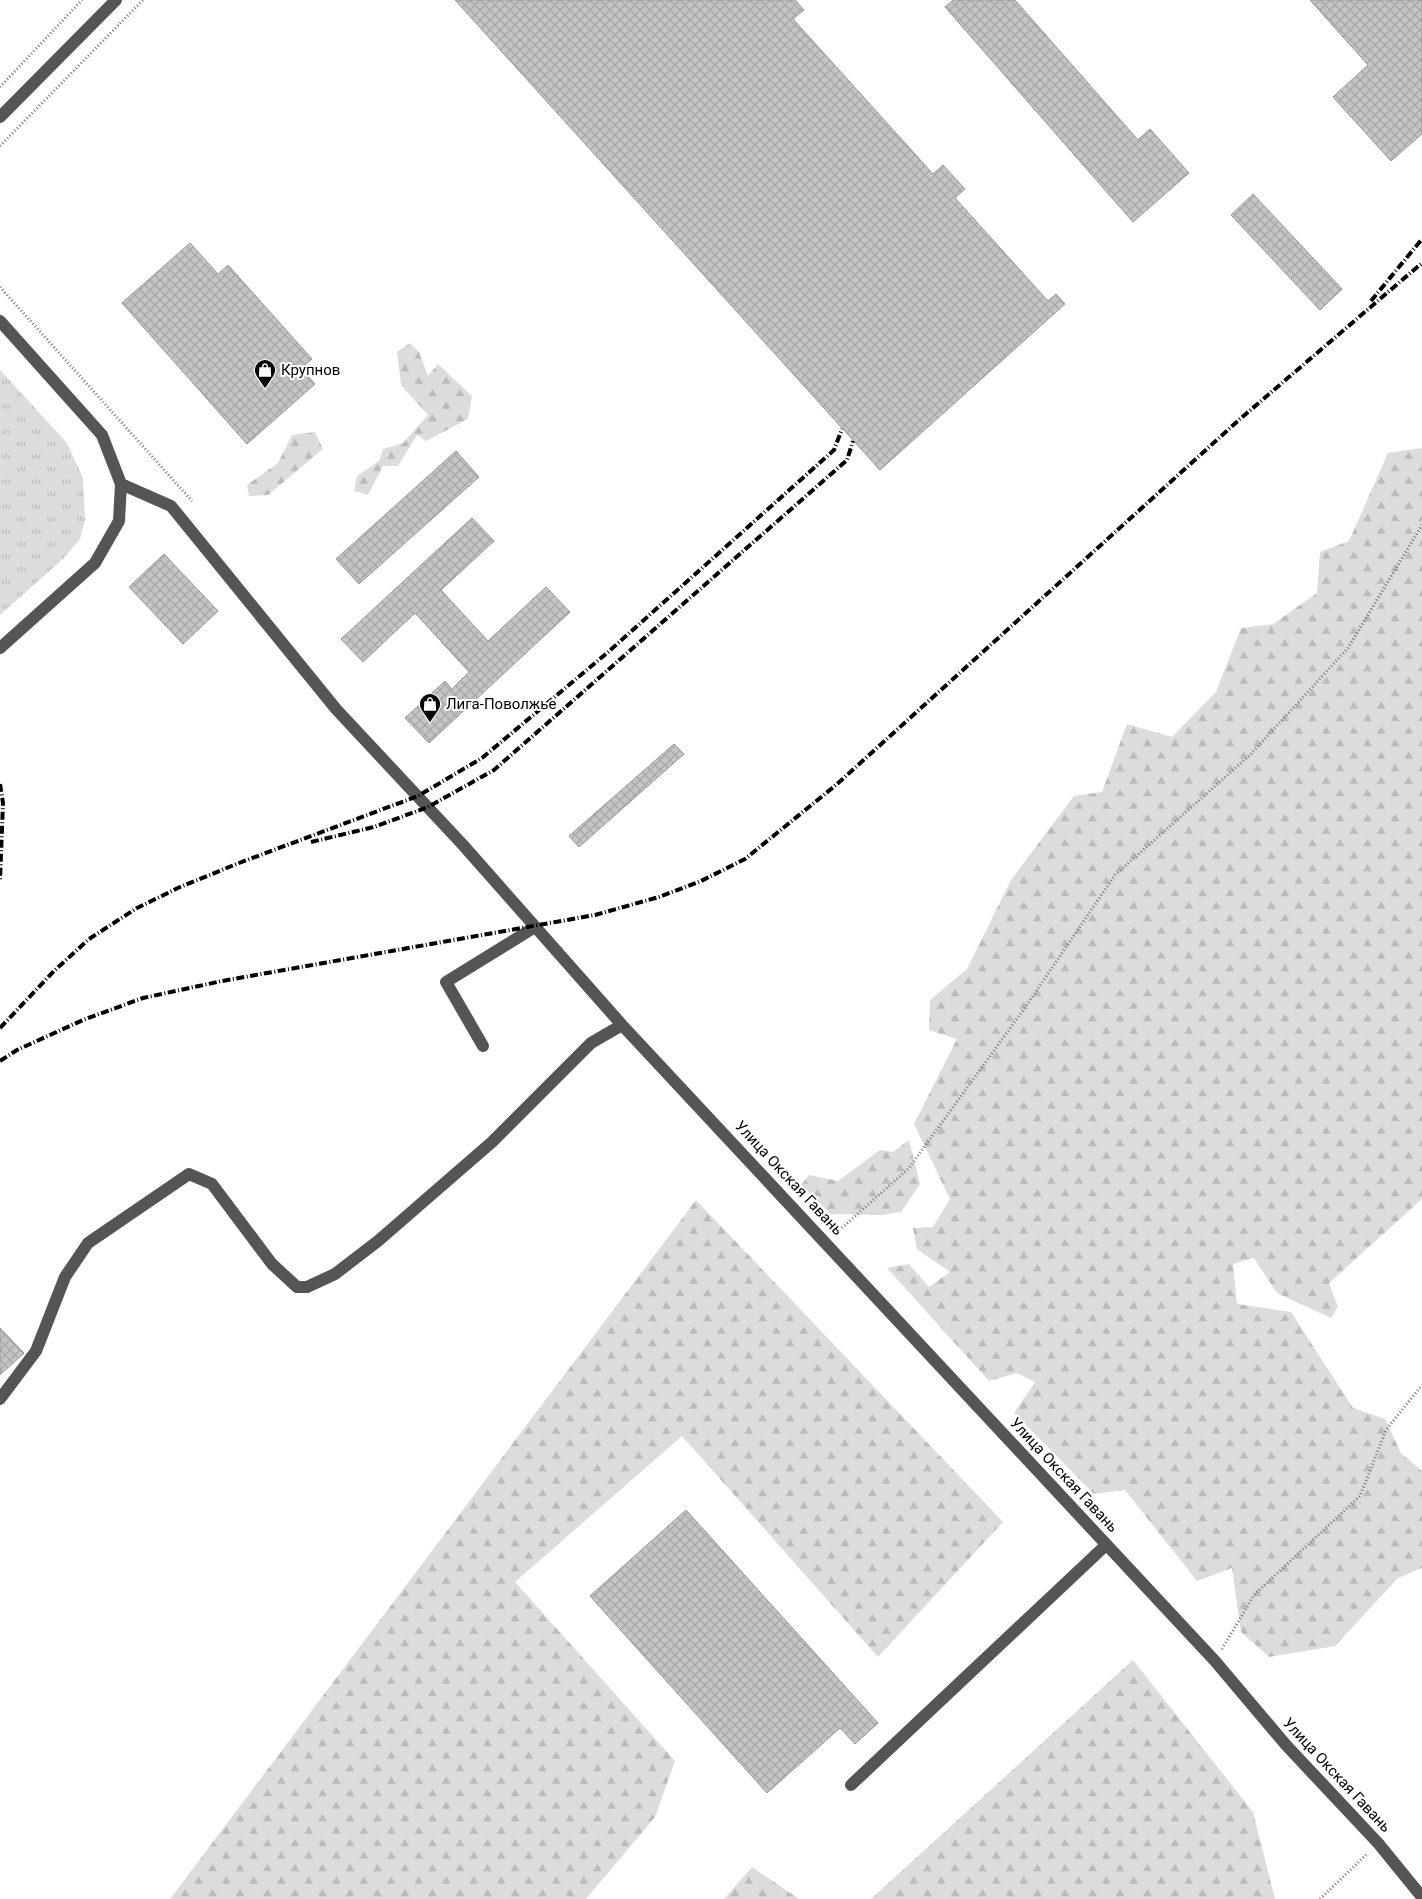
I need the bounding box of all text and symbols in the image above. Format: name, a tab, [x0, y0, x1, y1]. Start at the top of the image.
shop icon: Крупнов	[253, 358, 277, 389]
place label: Крупнов	[281, 361, 340, 379]
shop icon: Лига-Поволжье	[418, 692, 442, 723]
place label: Лига-Поволжье	[446, 695, 556, 713]
street label: Улица Окская Гавань	[731, 1117, 847, 1239]
street label: Улица Окская Гавань	[1006, 1414, 1122, 1536]
street label: Улица Окская Гавань	[1279, 1714, 1395, 1836]

